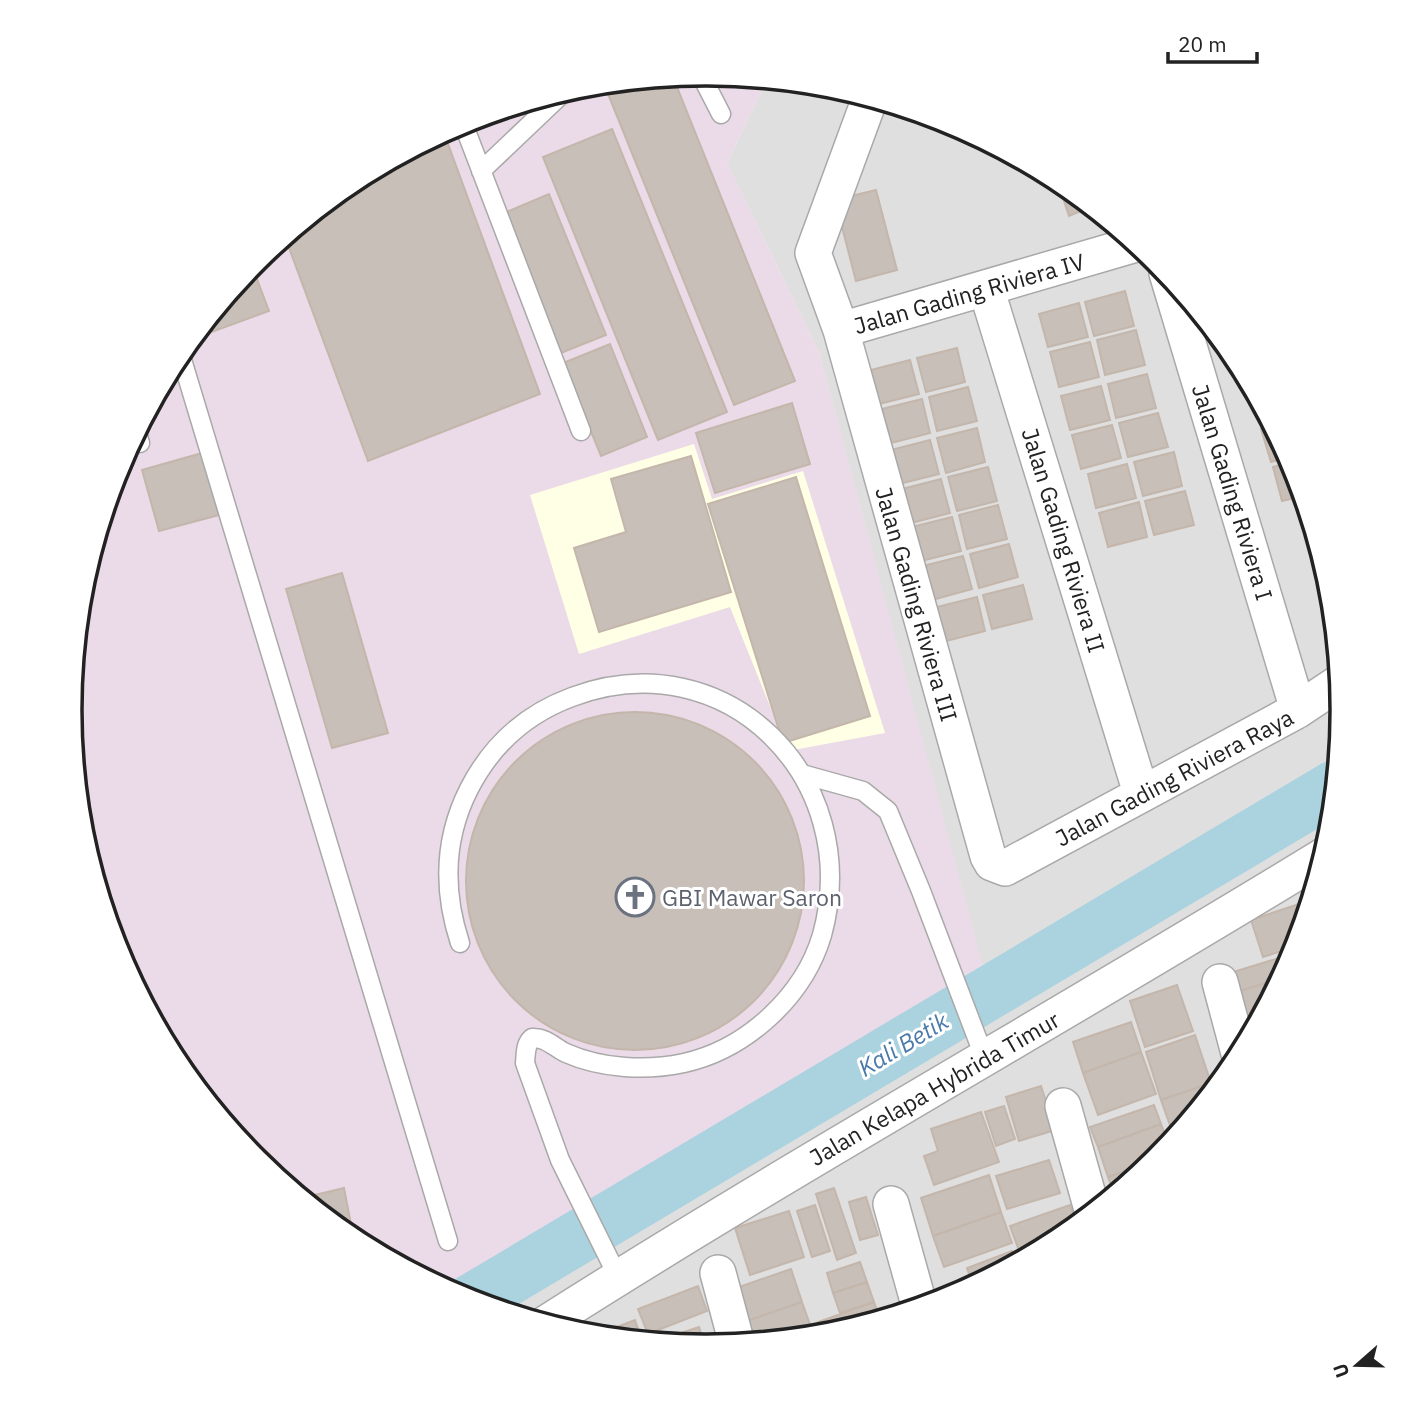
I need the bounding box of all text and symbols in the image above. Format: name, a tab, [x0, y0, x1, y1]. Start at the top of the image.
scale bar	[1168, 21, 1257, 65]
text: 20 m	[1178, 30, 1227, 58]
street label: Jalan Gading Riviera IV	[850, 246, 1088, 340]
street label: Jalan Gading Riviera I	[1186, 380, 1280, 604]
street label: Jalan Gading Riviera II	[1015, 424, 1113, 656]
street label: Jalan Gading Riviera III	[869, 483, 965, 725]
street label: Jalan Gading Riviera Raya	[1050, 701, 1298, 853]
church icon: GBI Mawar Saron	[614, 876, 656, 918]
place label: GBI Mawar Saron	[662, 882, 842, 912]
street label: Jalan Kelapa Hybrida Timur	[803, 1004, 1065, 1172]
water label: Kali Betik	[852, 1004, 954, 1083]
north arrow	[1322, 1330, 1392, 1400]
text: U	[1327, 1361, 1355, 1381]

